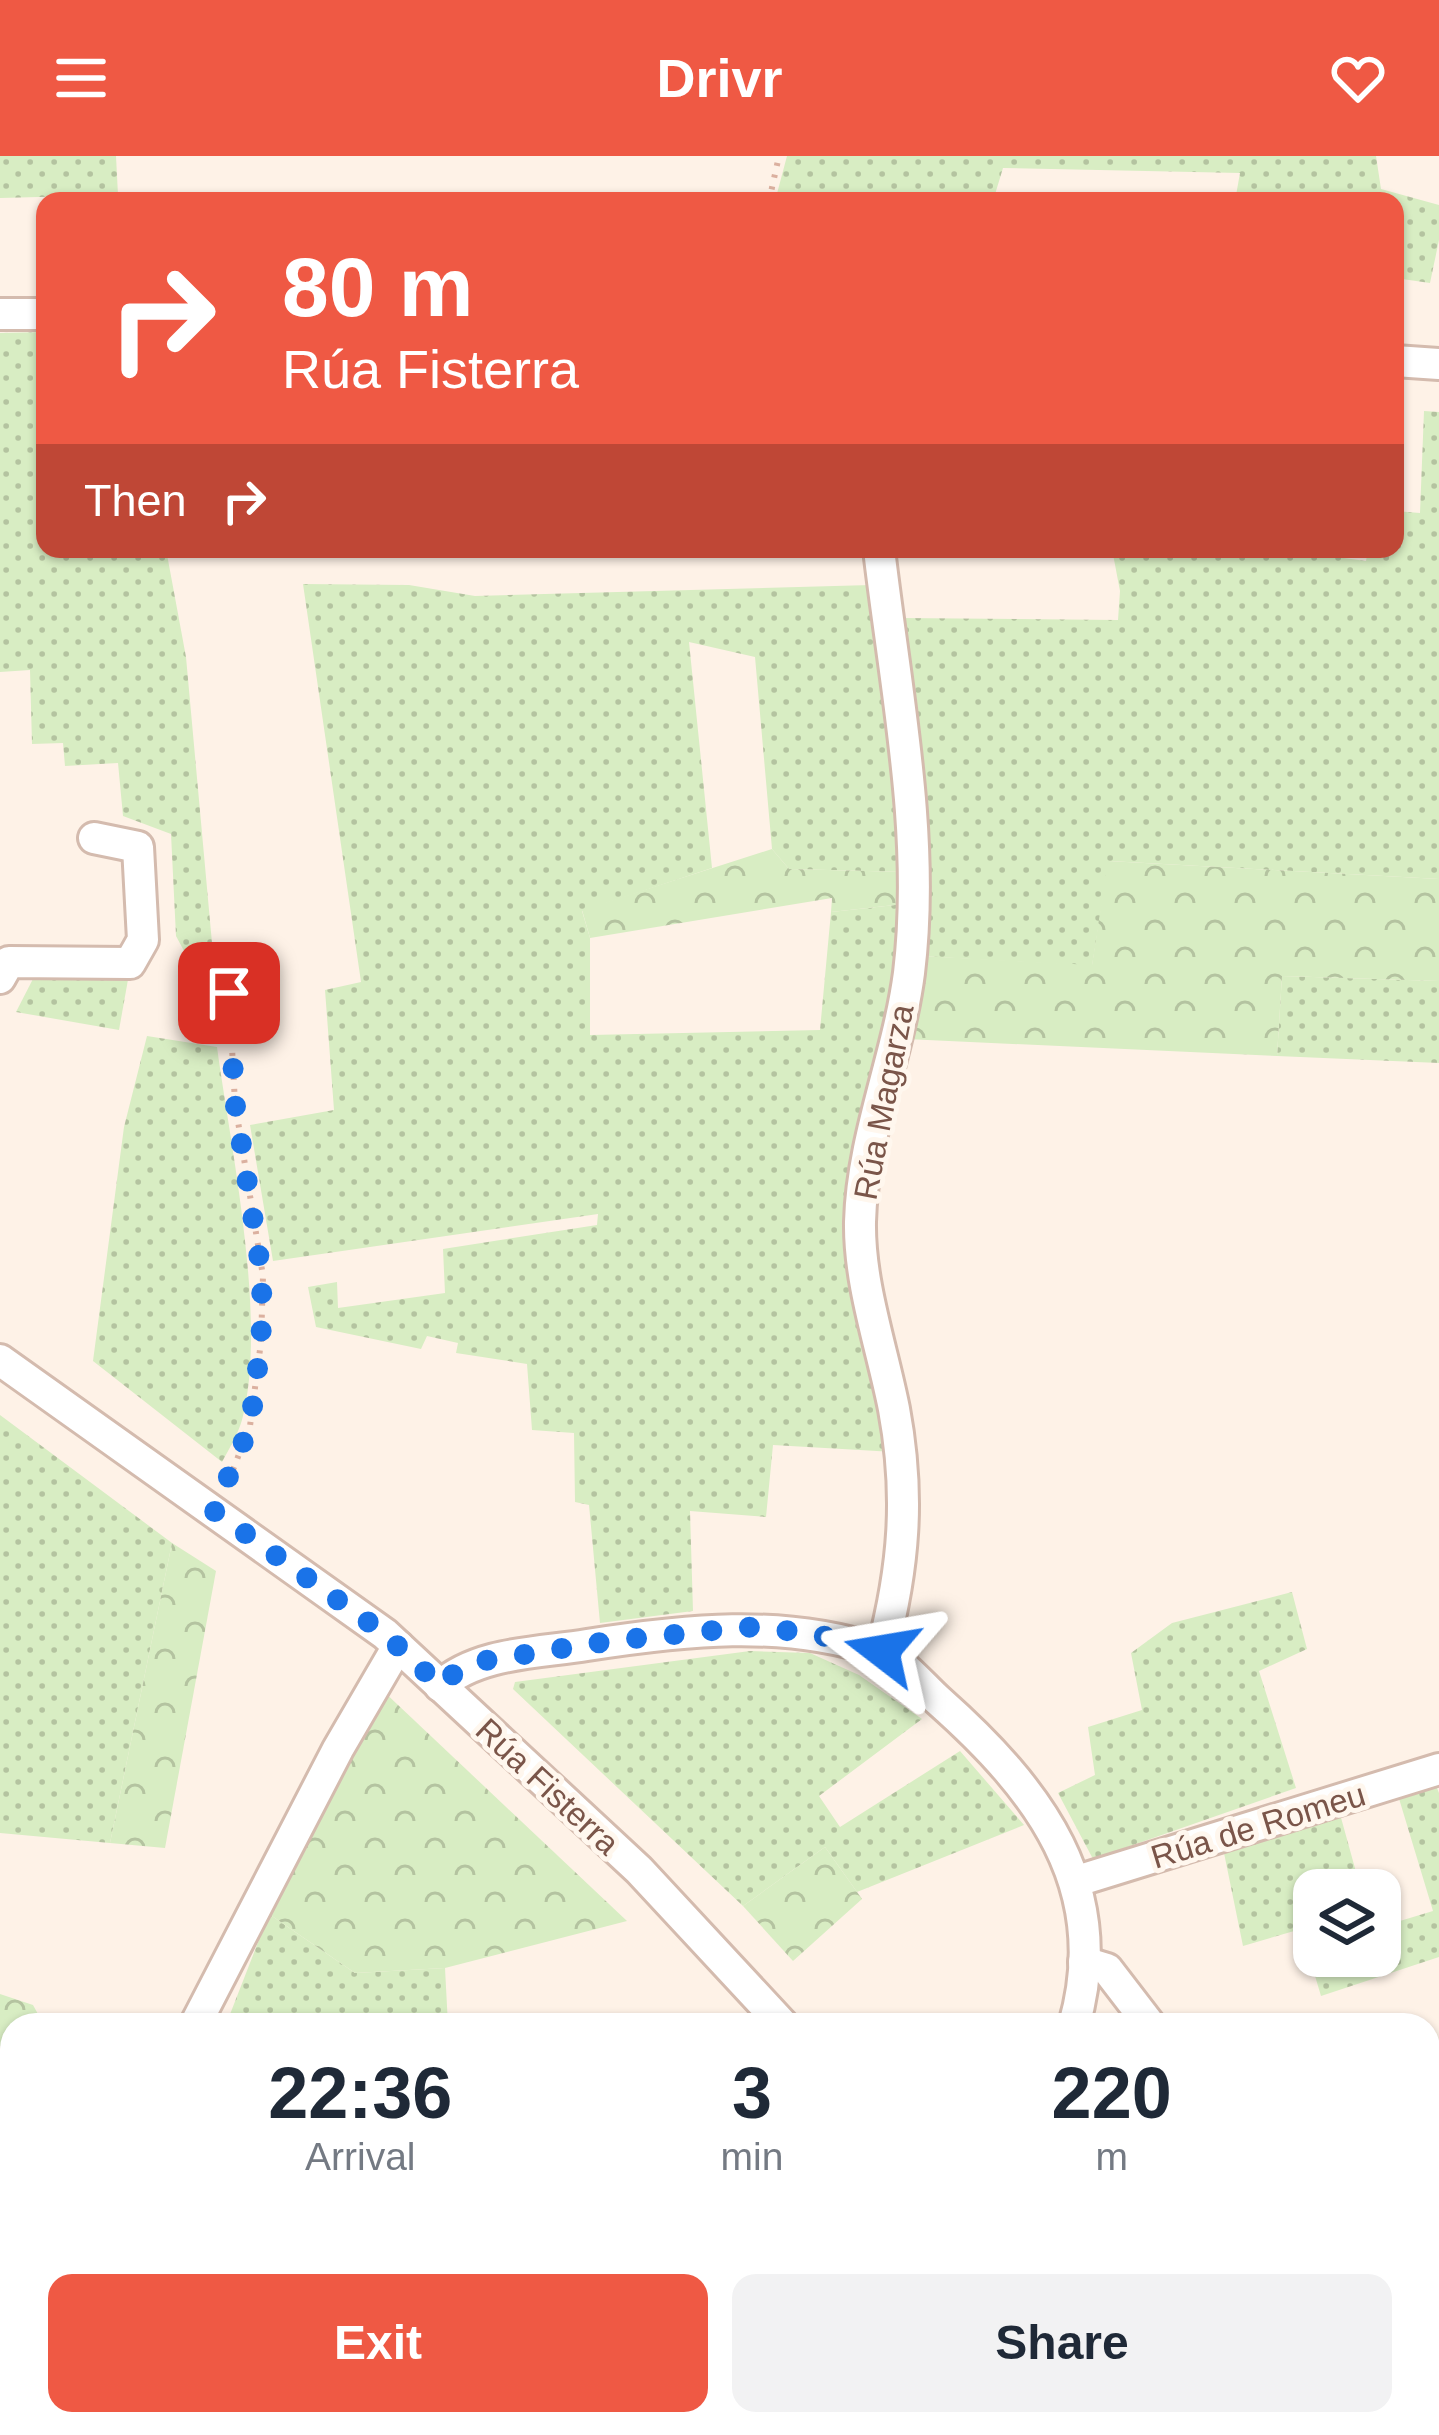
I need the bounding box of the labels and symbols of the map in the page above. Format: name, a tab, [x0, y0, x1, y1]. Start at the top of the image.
pin	[178, 942, 280, 1044]
street label: Rúa Magarza	[846, 1001, 921, 1203]
position arrow	[819, 1588, 945, 1714]
street label: Rúa Fisterra	[469, 1711, 627, 1862]
street label: Rúa de Romeu	[1147, 1775, 1370, 1876]

